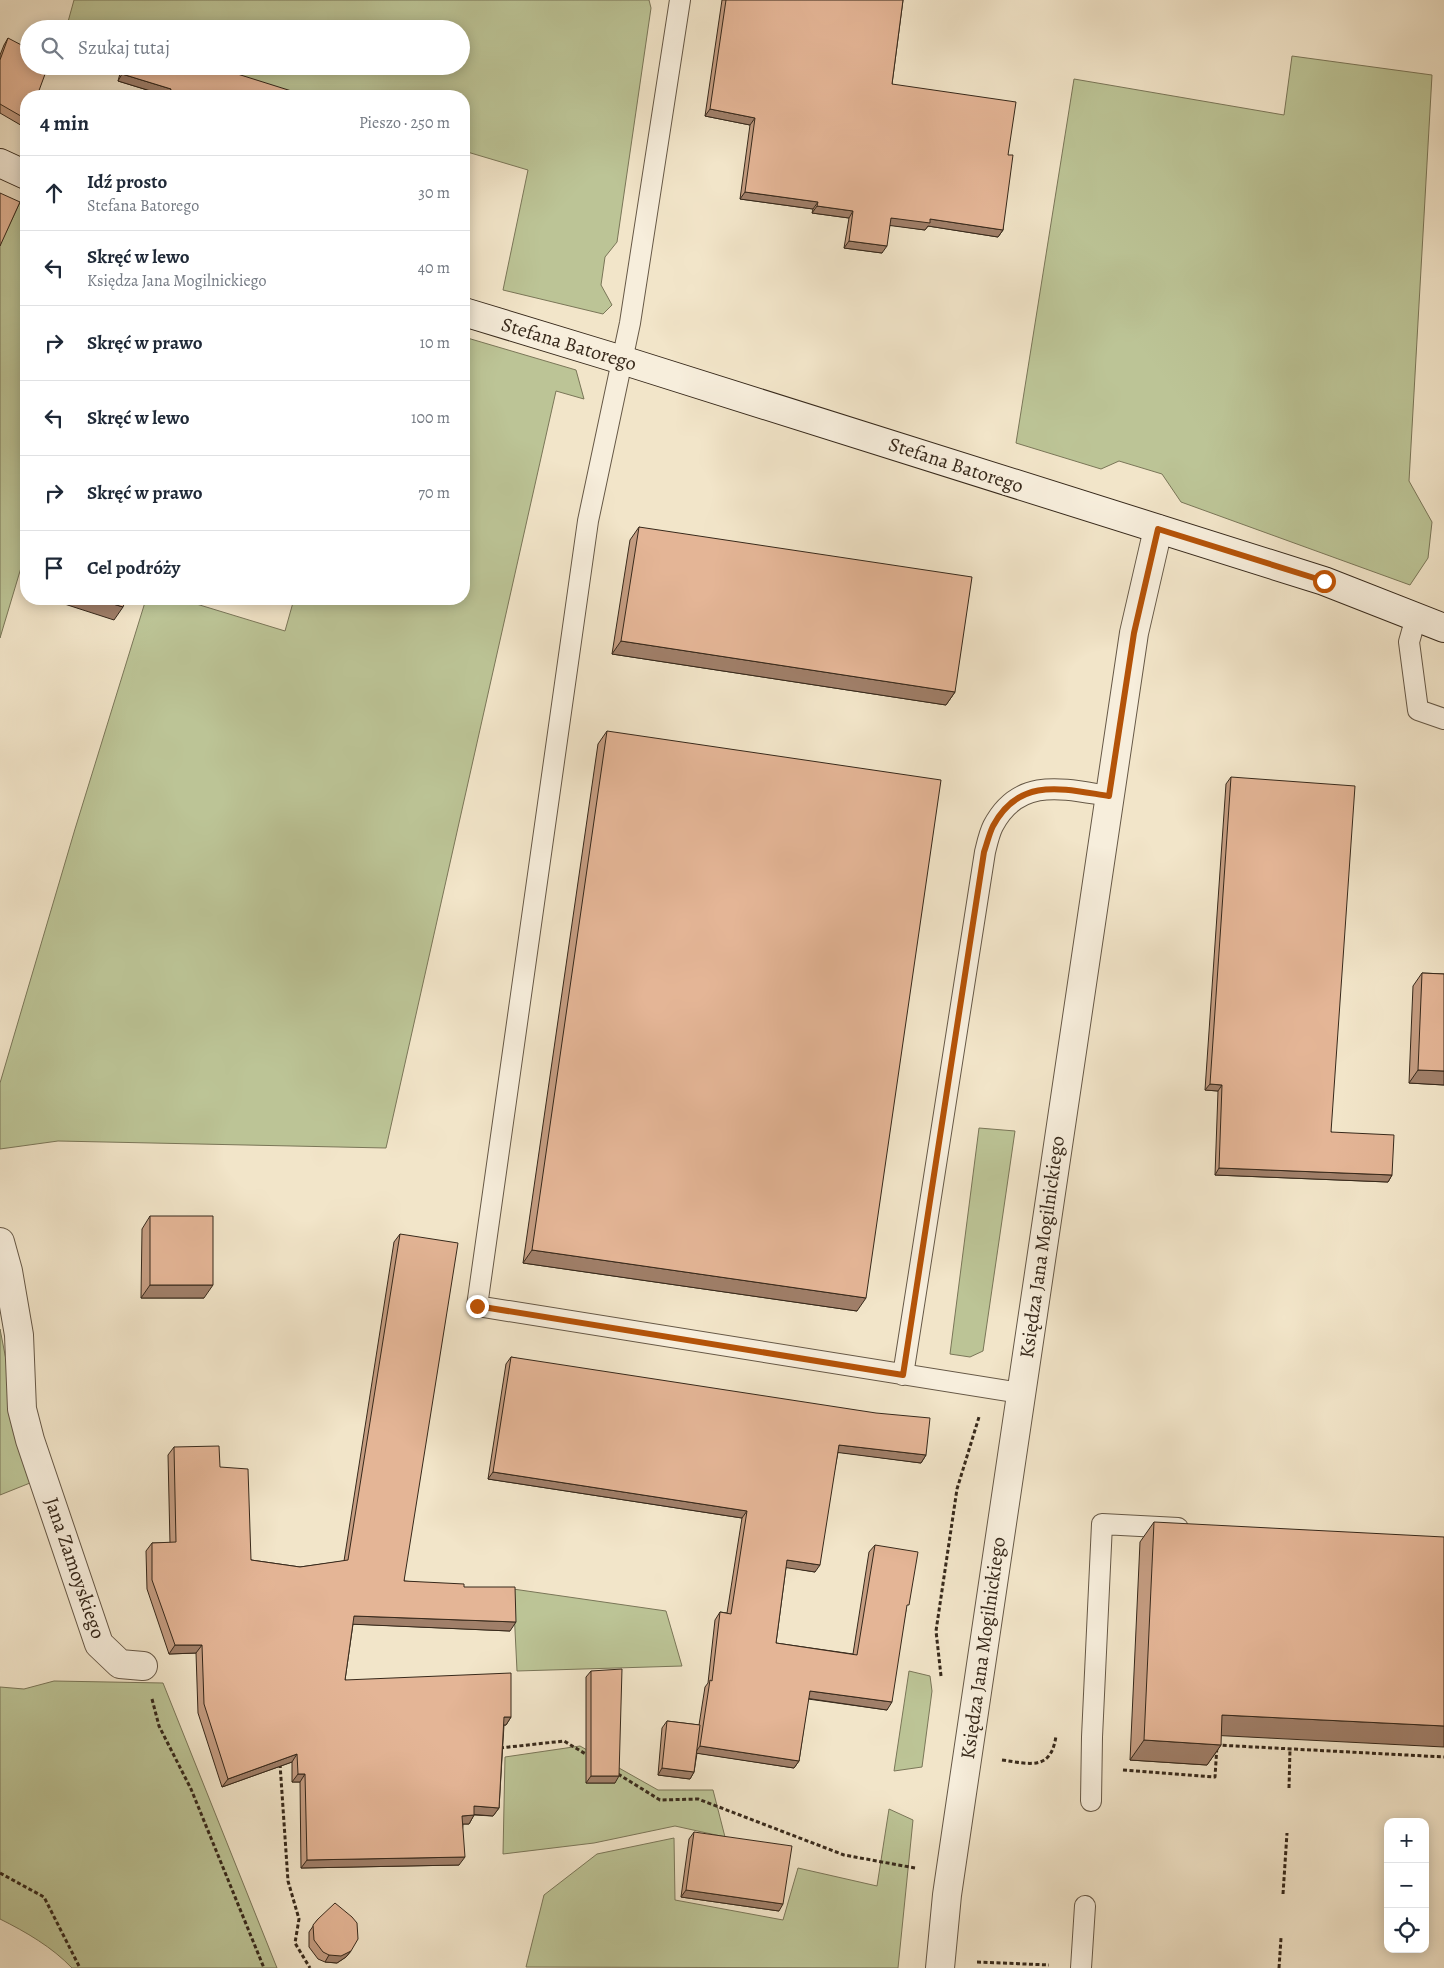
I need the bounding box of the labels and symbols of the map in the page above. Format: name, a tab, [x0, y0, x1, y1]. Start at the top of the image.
street label: Stefana Batorego	[498, 311, 640, 377]
street label: Stefana Batorego	[885, 431, 1027, 500]
route start	[1313, 570, 1336, 593]
street label: Księdza Jana Mogilnickiego	[1013, 1134, 1071, 1360]
route end	[466, 1295, 489, 1318]
street label: Jana Zamoyskiego	[38, 1494, 112, 1642]
street label: Księdza Jana Mogilnickiego	[954, 1535, 1012, 1761]

